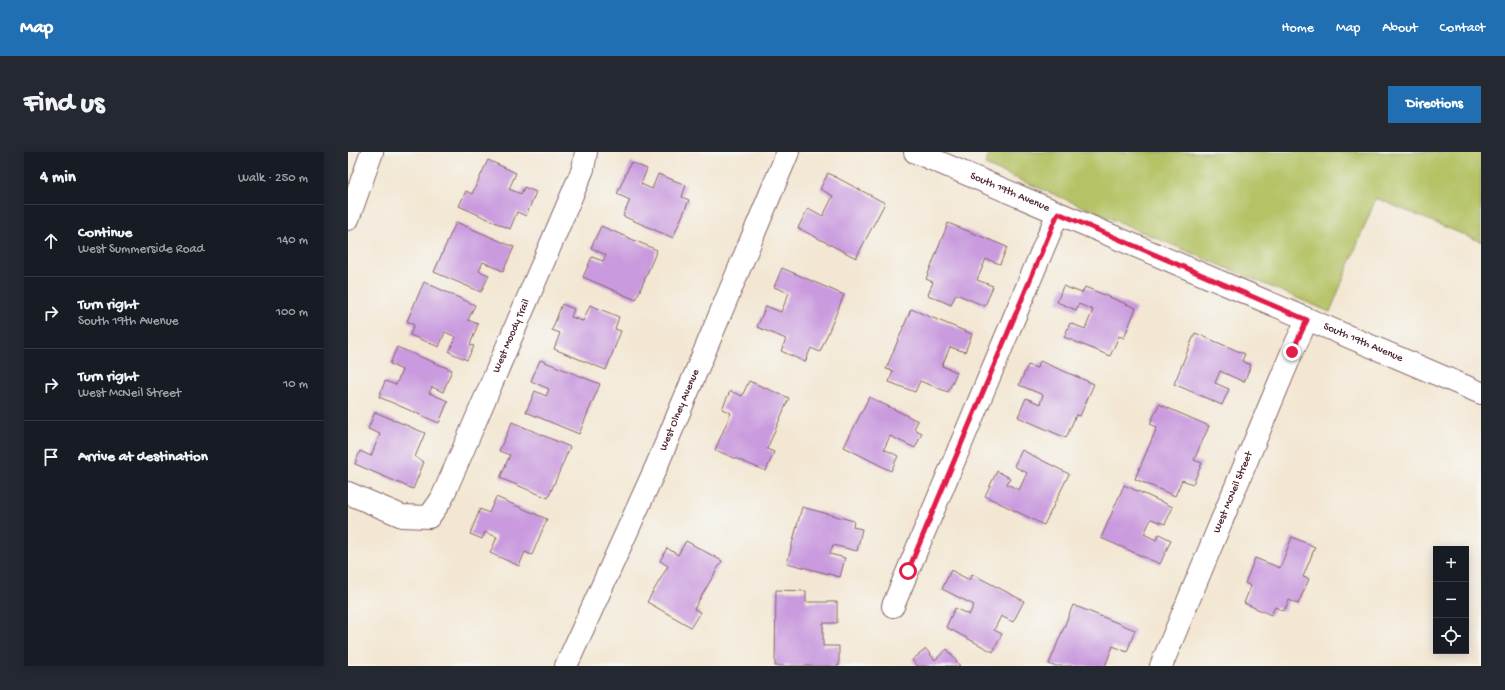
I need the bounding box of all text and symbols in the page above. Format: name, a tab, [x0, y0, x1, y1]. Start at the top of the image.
text: Map	[20, 17, 53, 40]
text: Home	[1282, 20, 1314, 37]
text: Map	[1336, 20, 1360, 37]
text: About	[1382, 20, 1418, 37]
text: Contact	[1440, 20, 1485, 37]
button: Directions	[1388, 86, 1481, 123]
text: Find us	[24, 88, 104, 121]
text: 4 min	[40, 168, 76, 188]
street label: South 19th Avenue	[968, 170, 1052, 215]
text: Walk · 250 m	[238, 171, 308, 186]
text: Continue	[78, 224, 132, 242]
icon: ahead	[40, 230, 62, 252]
text: 140 m	[277, 233, 308, 248]
text: West Summerside Road	[78, 242, 204, 257]
text: Turn right	[78, 296, 138, 314]
street label: West Moody Trail	[491, 297, 533, 375]
icon: right	[40, 302, 62, 324]
text: 100 m	[276, 305, 308, 320]
text: South 19th Avenue	[78, 314, 178, 329]
street label: South 19th Avenue	[1322, 321, 1405, 365]
route end	[1283, 343, 1301, 361]
street label: West Olney Avenue	[658, 367, 702, 453]
text: Turn right	[78, 368, 138, 386]
icon: right	[40, 374, 62, 396]
text: 10 m	[283, 377, 308, 392]
text: West McNeil Street	[78, 386, 181, 401]
icon: arrive	[40, 446, 62, 468]
text: Arrive at destination	[78, 448, 208, 466]
street label: West McNeil Street	[1211, 449, 1256, 535]
map controls	[1433, 546, 1469, 654]
button: +	[1433, 546, 1469, 582]
route start	[899, 562, 917, 580]
button: −	[1433, 582, 1469, 618]
button: locate	[1433, 618, 1469, 654]

